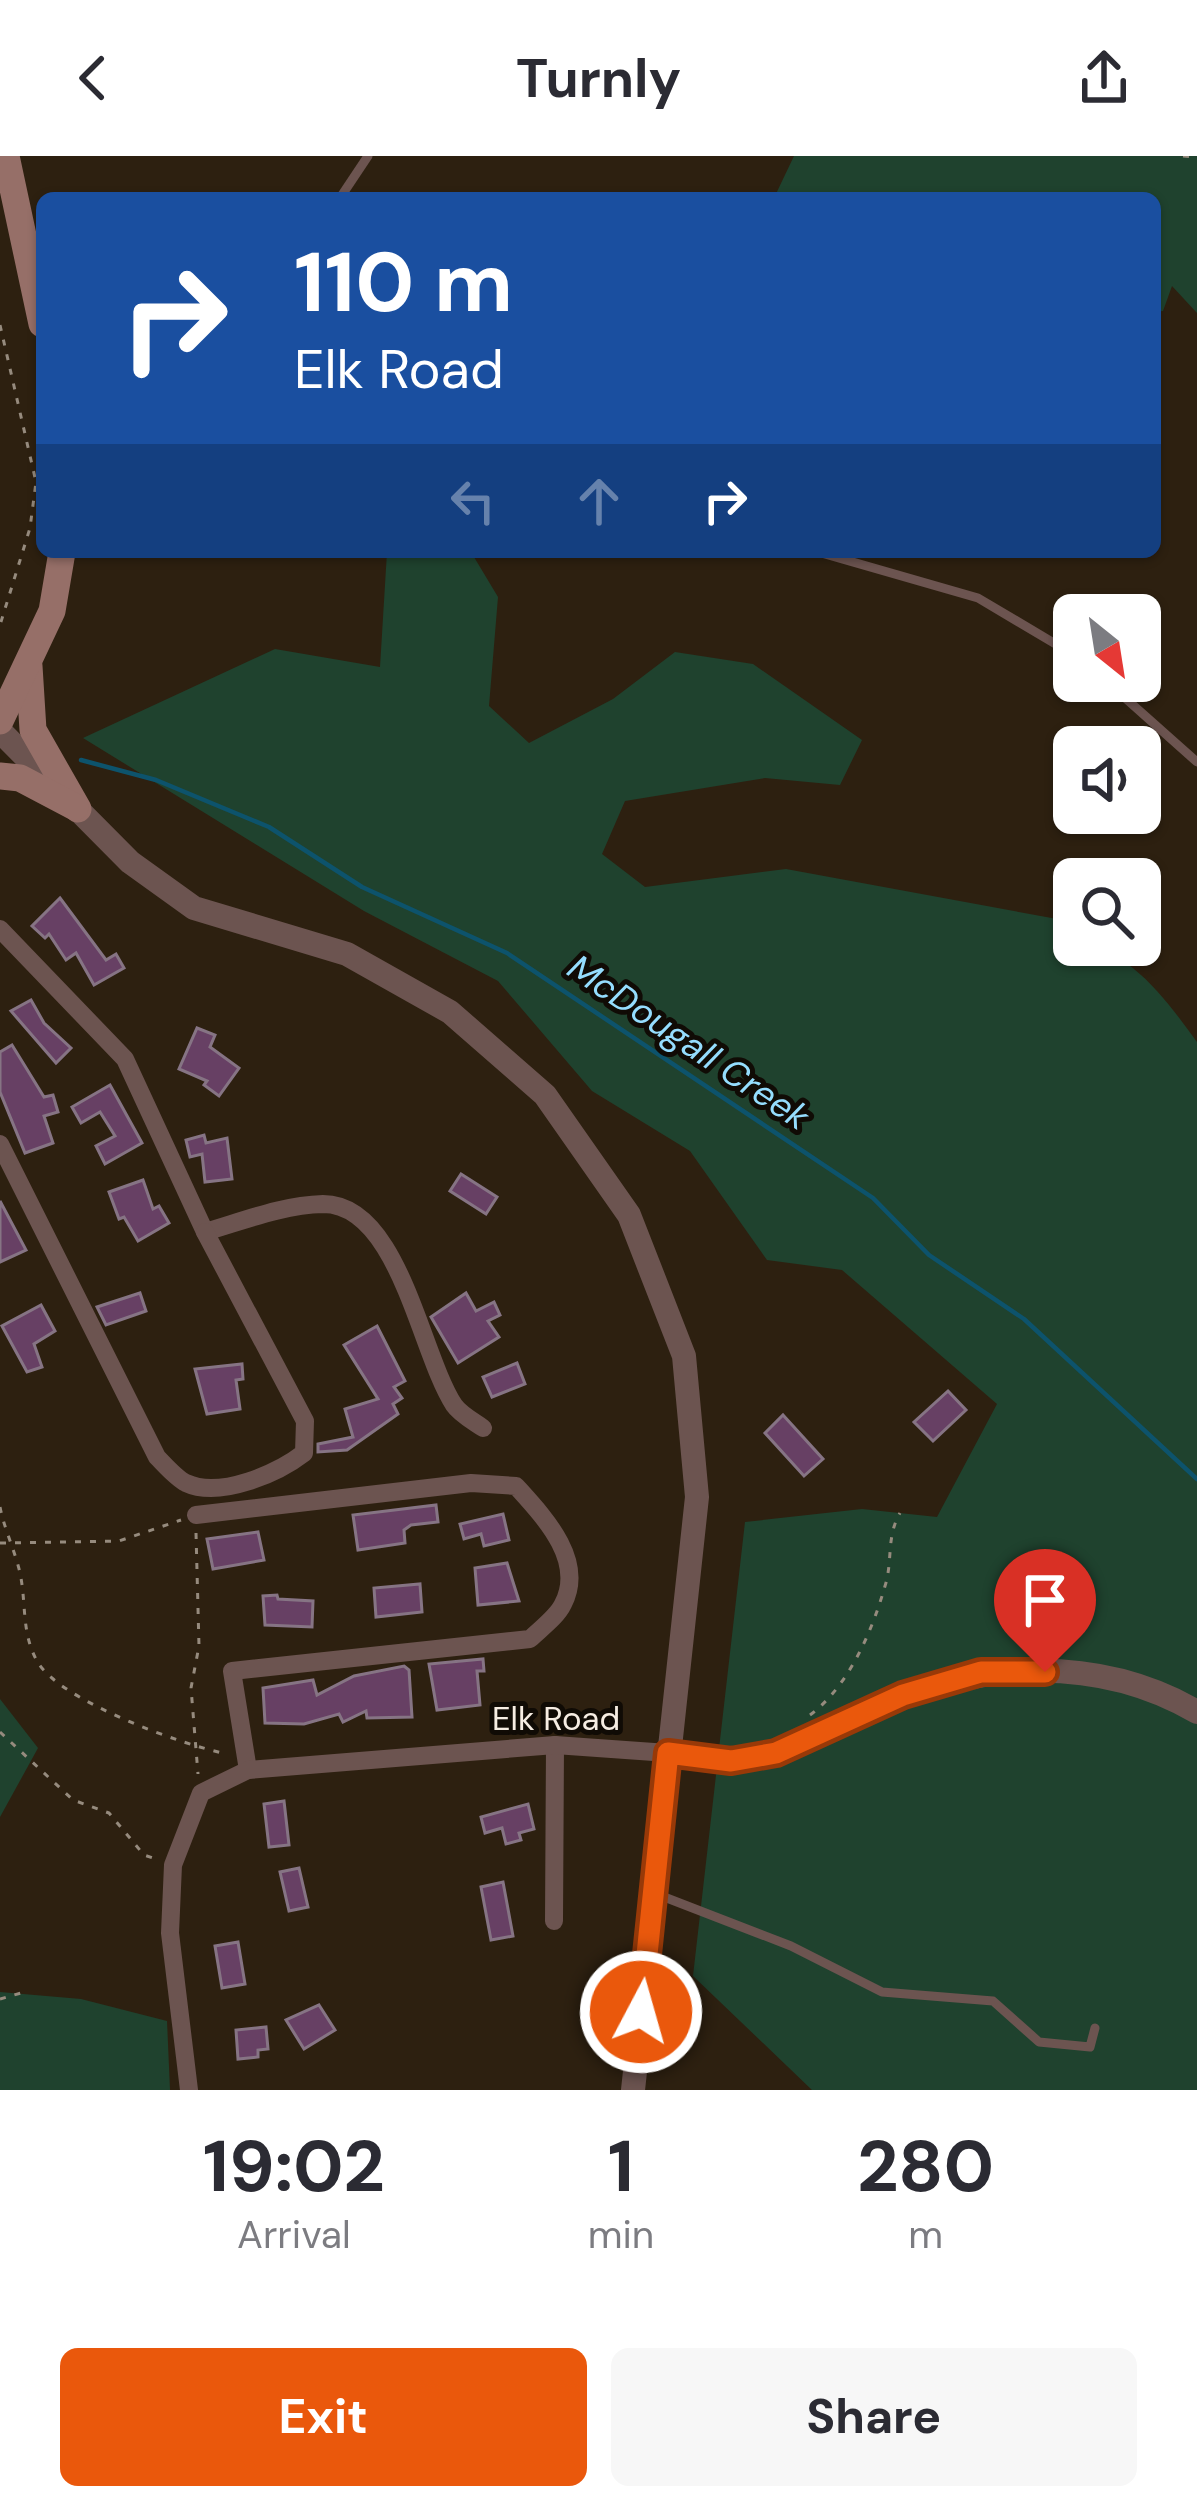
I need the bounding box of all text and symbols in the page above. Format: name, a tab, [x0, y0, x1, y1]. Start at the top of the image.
text: Turnly	[516, 43, 681, 114]
icon: back	[60, 45, 126, 111]
icon: share	[1071, 45, 1137, 111]
text: 110 m	[294, 228, 513, 337]
icon: right	[96, 240, 252, 396]
text: Elk Road	[294, 334, 504, 405]
icon: left	[440, 468, 506, 534]
icon: ahead	[566, 468, 632, 534]
icon: right	[692, 468, 758, 534]
north arrow	[1053, 594, 1161, 702]
map controls	[1053, 594, 1161, 966]
button: sound	[1053, 726, 1161, 834]
button: search	[1053, 858, 1161, 966]
water label: McDougall Creek	[559, 944, 820, 1141]
pin	[994, 1549, 1096, 1672]
icon: arrive	[1012, 1567, 1078, 1633]
street label: Elk Road	[492, 1697, 620, 1740]
position arrow	[578, 1949, 704, 2075]
text: 19:02	[203, 2120, 385, 2213]
text: 1	[608, 2120, 634, 2213]
text: 280	[857, 2120, 994, 2213]
text: Arrival	[237, 2209, 351, 2260]
text: min	[588, 2209, 654, 2260]
text: m	[908, 2209, 943, 2260]
button: Exit	[60, 2348, 587, 2486]
button: Share	[611, 2348, 1137, 2486]

